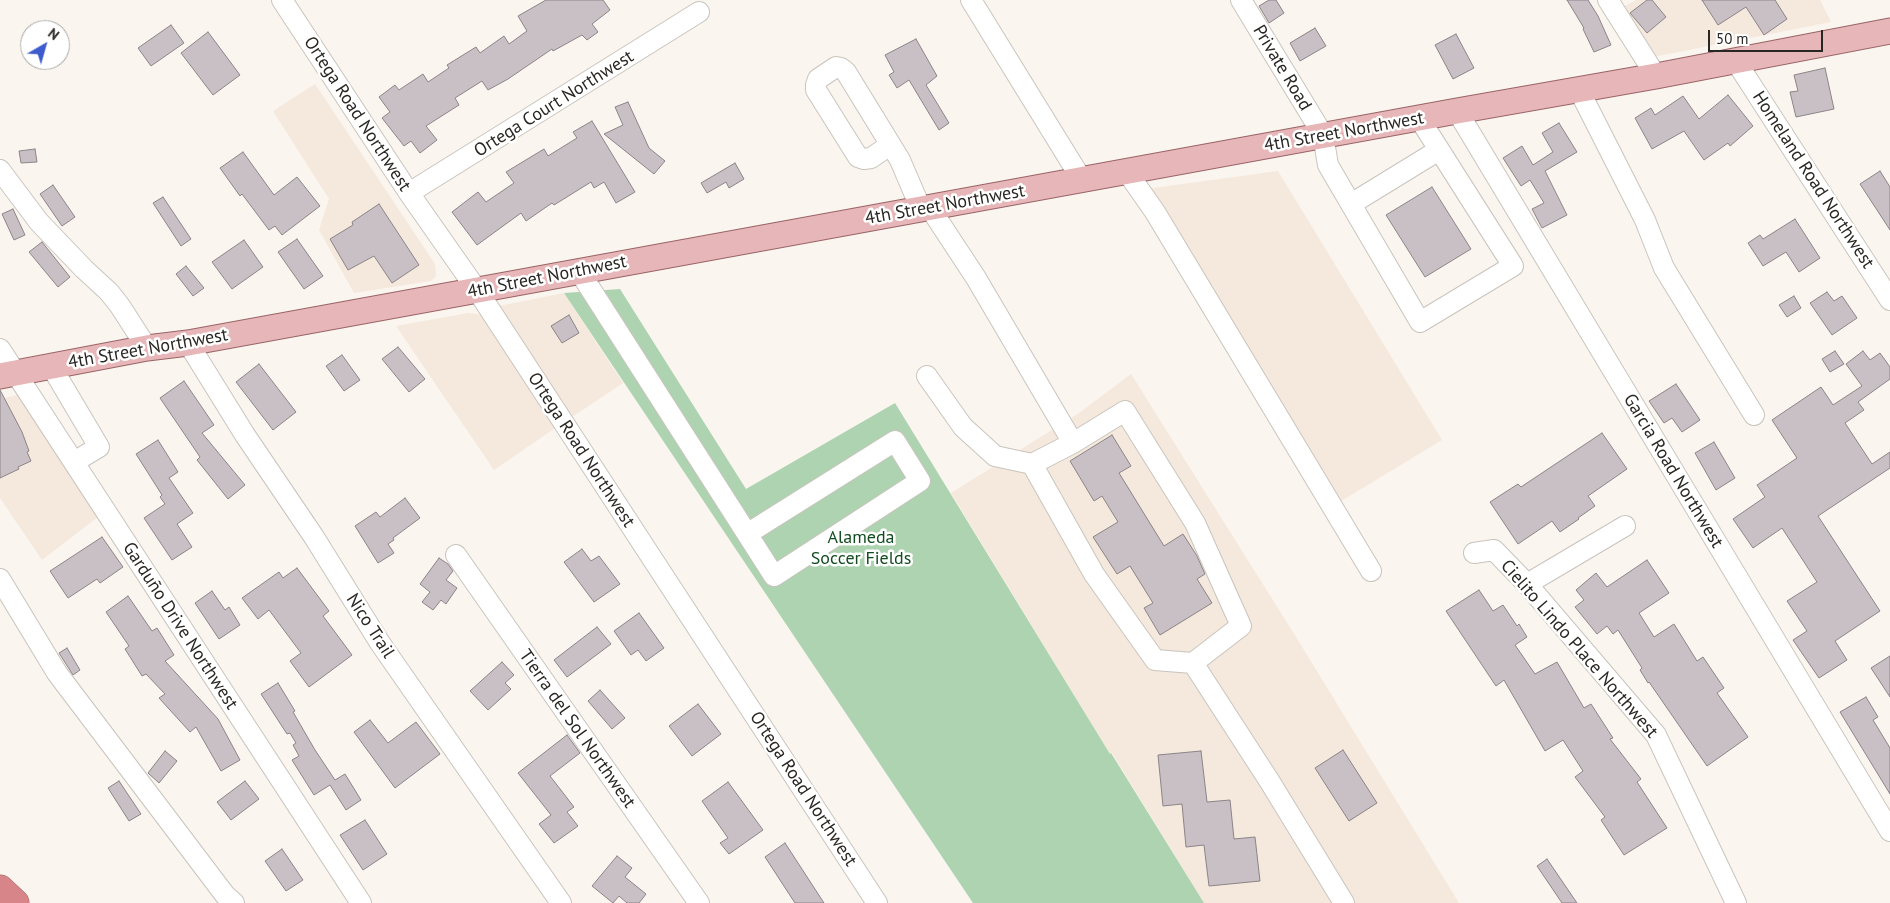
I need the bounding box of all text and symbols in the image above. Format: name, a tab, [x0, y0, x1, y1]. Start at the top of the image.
north arrow	[20, 20, 70, 70]
scale bar	[1710, 20, 1825, 52]
street label: Private Road	[1248, 21, 1316, 115]
text: N	[44, 24, 63, 44]
text: 50 m	[1716, 29, 1749, 48]
street label: Ortega Road Northwest	[299, 32, 415, 196]
street label: Ortega Court Northwest	[470, 46, 638, 162]
street label: Homeland Road Northwest	[1748, 87, 1878, 273]
street label: 4th Street Northwest	[1263, 107, 1425, 157]
street label: 4th Street Northwest	[864, 180, 1026, 230]
street label: 4th Street Northwest	[466, 251, 628, 303]
street label: 4th Street Northwest	[67, 324, 229, 374]
street label: Ortega Road Northwest	[523, 368, 639, 532]
street label: Garcia Road Northwest	[1618, 390, 1728, 552]
park label: Alameda Soccer Fields	[811, 527, 911, 570]
street label: Garduño Drive Northwest	[118, 538, 242, 714]
street label: Cielito Lindo Place Northwest	[1496, 556, 1662, 742]
street label: Nico Trail	[341, 590, 399, 662]
street label: Tierra del Sol Northwest	[514, 646, 640, 812]
street label: Ortega Road Northwest	[745, 707, 861, 871]

